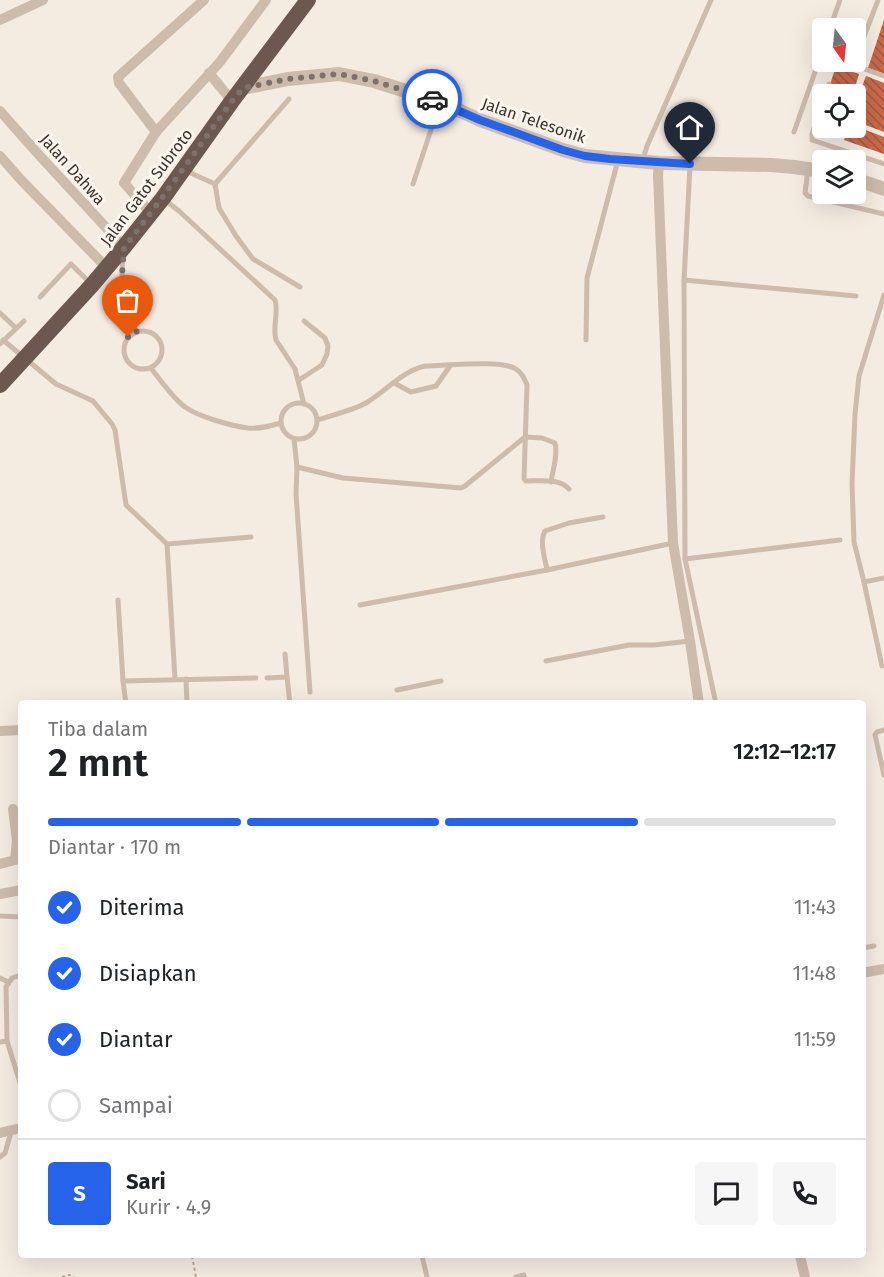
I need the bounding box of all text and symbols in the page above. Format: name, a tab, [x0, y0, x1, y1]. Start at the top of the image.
north arrow	[812, 18, 866, 72]
map controls	[812, 18, 866, 204]
courier	[402, 69, 462, 129]
icon: car	[416, 83, 449, 116]
button: locate	[812, 84, 866, 138]
street label: Jalan Telesonik	[479, 94, 589, 147]
pin	[664, 102, 715, 164]
icon: home	[673, 111, 706, 144]
street label: Jalan Gatot Subroto	[96, 125, 197, 250]
street label: Jalan Dahwa	[36, 130, 109, 209]
button: layers	[812, 150, 866, 204]
pin	[102, 275, 153, 337]
icon: bag	[111, 284, 144, 317]
text: Tiba dalam	[48, 717, 148, 741]
text: 12:12–12:17	[733, 738, 836, 765]
text: 2 mnt	[48, 740, 148, 786]
text: Diantar · 170 m	[48, 835, 181, 859]
icon: check	[48, 891, 81, 924]
text: Diterima	[99, 894, 185, 921]
text: 11:43	[794, 895, 836, 919]
icon: check	[48, 957, 81, 990]
text: Disiapkan	[99, 960, 197, 987]
text: 11:48	[793, 961, 836, 985]
icon: check	[48, 1023, 81, 1056]
text: Diantar	[99, 1026, 172, 1053]
text: 11:59	[794, 1027, 836, 1051]
text: Sampai	[99, 1092, 173, 1119]
button: chat	[695, 1162, 758, 1225]
button: phone	[773, 1162, 836, 1225]
text: Sari	[126, 1168, 166, 1195]
text: S	[73, 1180, 86, 1207]
text: Kurir · 4.9	[126, 1195, 211, 1219]

